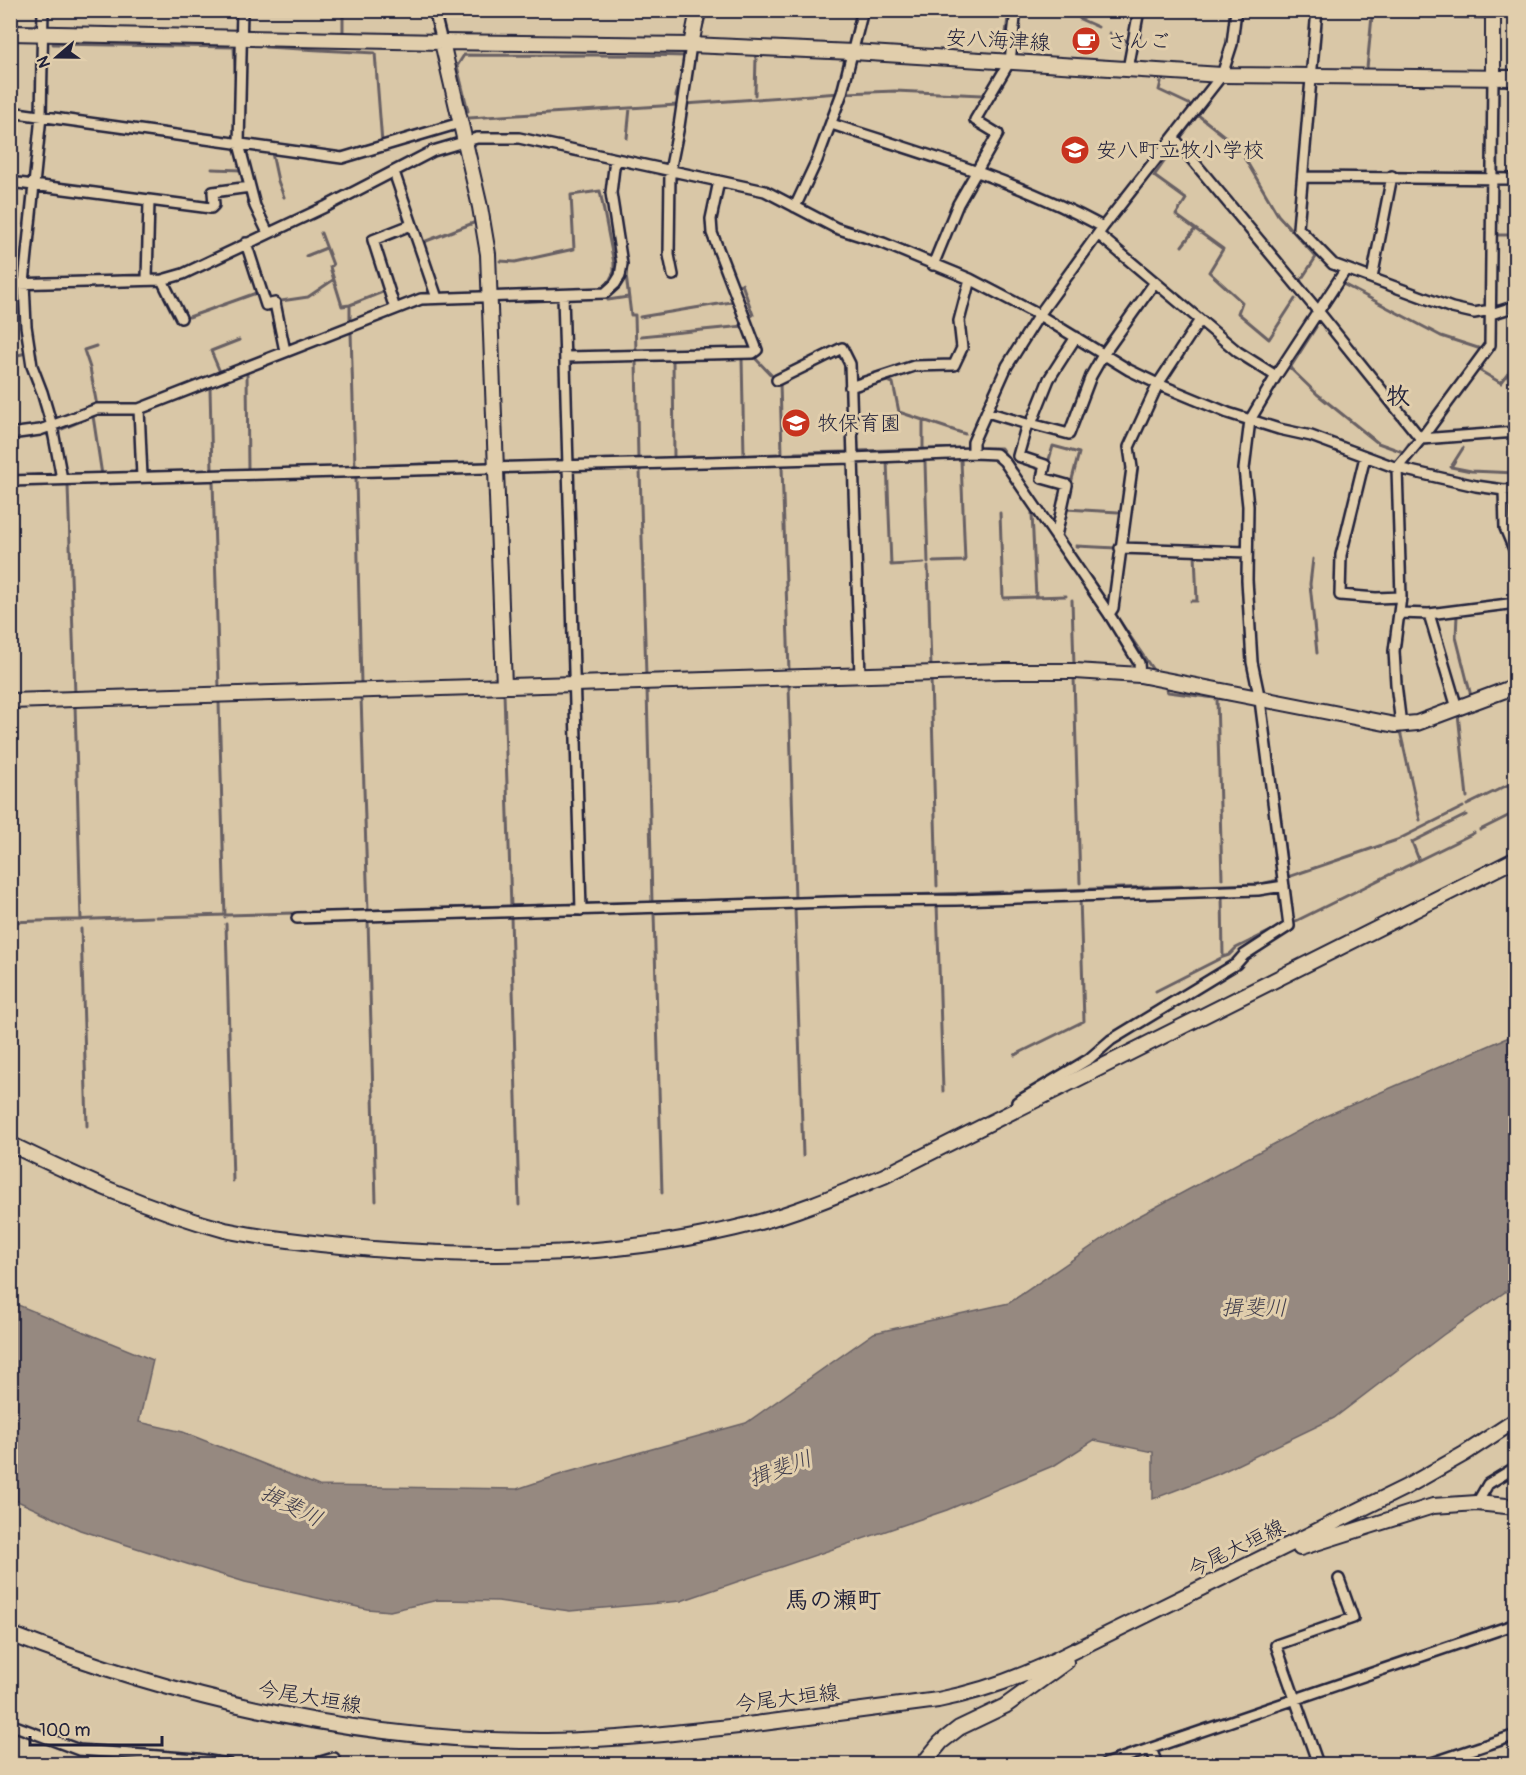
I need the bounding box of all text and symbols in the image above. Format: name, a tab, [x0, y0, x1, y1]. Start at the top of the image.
street label: 安八海津線	[945, 24, 1051, 57]
cafe icon: さんご	[1070, 25, 1102, 57]
north arrow	[27, 27, 87, 87]
place label: さんご	[1107, 28, 1170, 55]
text: N	[33, 53, 55, 70]
school or university icon: 安八町立牧小学校	[1059, 134, 1091, 166]
place label: 安八町立牧小学校	[1096, 137, 1264, 164]
district label: 牧	[1386, 382, 1410, 411]
school or university icon: 牧保育園	[780, 407, 812, 439]
place label: 牧保育園	[817, 410, 901, 437]
water label: 揖斐川	[1221, 1294, 1287, 1322]
water label: 揖斐川	[745, 1444, 816, 1493]
water label: 揖斐川	[256, 1478, 327, 1533]
street label: 今尾大垣線	[1183, 1513, 1289, 1584]
district label: 馬の瀬町	[785, 1586, 881, 1615]
street label: 今尾大垣線	[256, 1675, 364, 1720]
street label: 今尾大垣線	[733, 1679, 841, 1718]
scale bar	[30, 1709, 162, 1747]
text: 100 m	[39, 1719, 91, 1742]

